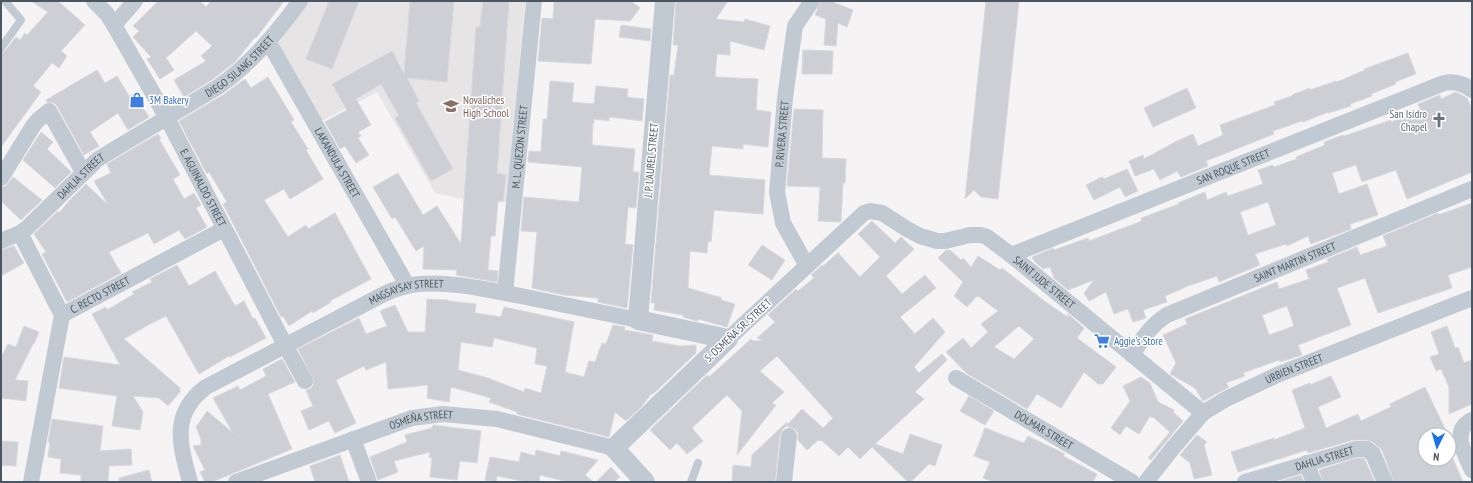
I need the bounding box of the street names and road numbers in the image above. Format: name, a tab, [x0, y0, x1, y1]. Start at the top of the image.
street label: DIEGO SILANG STREET	[203, 33, 277, 100]
street label: P. RIVERA STREET	[772, 100, 792, 168]
street label: M. L. QUEZON STREET	[508, 104, 531, 189]
street label: J. P. LAUREL STREET	[641, 122, 661, 199]
street label: LAKANDULA STREET	[312, 125, 363, 200]
street label: E. AGUINALDO STREET	[177, 146, 229, 229]
street label: SAN ROQUE STREET	[1195, 146, 1272, 188]
street label: DAHLIA STREET	[54, 150, 107, 202]
street label: SAINT MARTIN STREET	[1252, 239, 1338, 285]
street label: SAINT JUDE STREET	[1010, 253, 1078, 312]
street label: C. RECTO STREET	[68, 273, 132, 316]
street label: MAGSAYSAY STREET	[366, 276, 444, 308]
street label: S. OSMEÑA SR. STREET	[702, 295, 775, 365]
street label: URBIEN STREET	[1263, 351, 1325, 387]
street label: OSMEÑA STREET	[387, 407, 454, 433]
street label: DOLMAR STREET	[1012, 407, 1076, 453]
street label: DAHLIA STREET	[1294, 443, 1356, 474]

